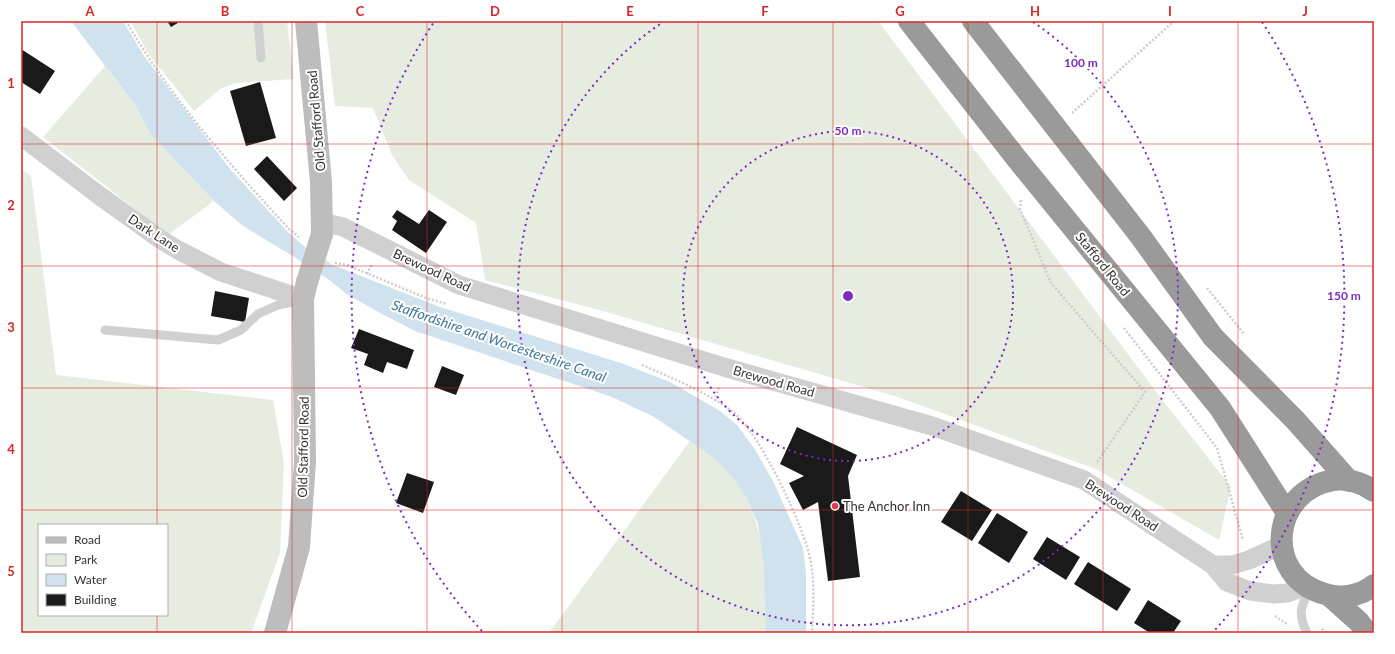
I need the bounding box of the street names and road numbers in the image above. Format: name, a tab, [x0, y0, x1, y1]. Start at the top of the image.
street label: Old Stafford Road	[304, 70, 328, 172]
street label: Dark Lane	[125, 210, 183, 256]
street label: Stafford Road	[1072, 229, 1134, 299]
street label: Brewood Road	[391, 245, 473, 295]
street label: Brewood Road	[731, 362, 817, 400]
street label: Old Stafford Road	[294, 396, 312, 498]
street label: Brewood Road	[1082, 475, 1162, 535]

